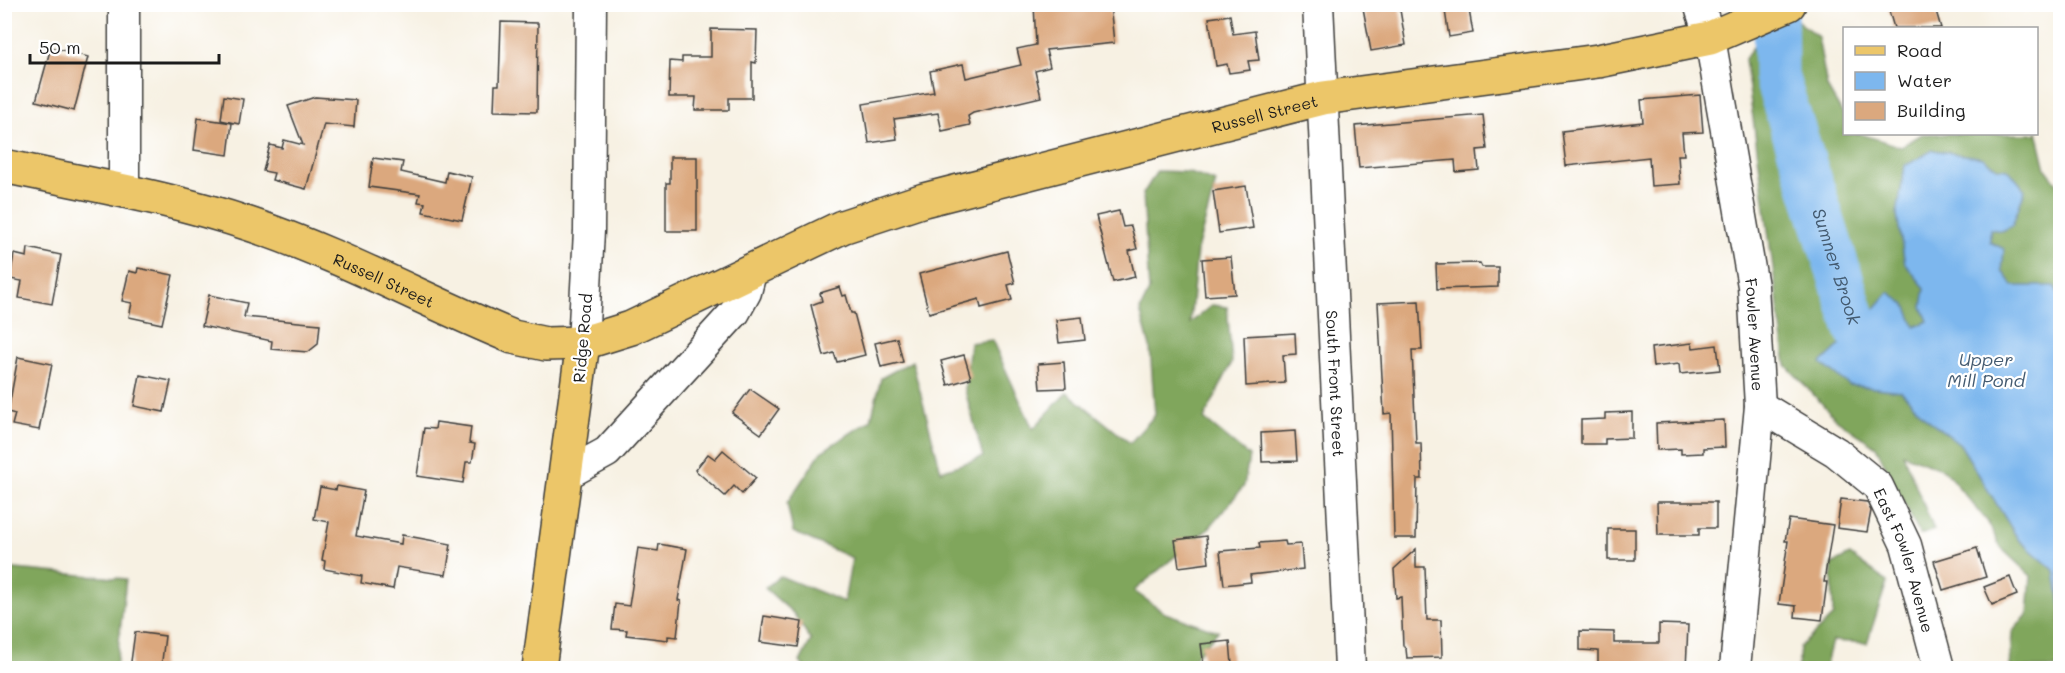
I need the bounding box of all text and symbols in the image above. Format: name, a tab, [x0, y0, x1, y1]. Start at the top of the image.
scale bar	[30, 27, 219, 65]
legend	[1843, 27, 2038, 135]
text: 50 m	[39, 35, 81, 59]
text: Road	[1897, 38, 1942, 62]
text: Water	[1897, 68, 1952, 92]
street label: Russell Street	[1209, 89, 1320, 137]
text: Building	[1897, 98, 1965, 122]
water label: Sumner Brook	[1807, 205, 1867, 328]
street label: Russell Street	[330, 247, 438, 312]
street label: Fowler Avenue	[1741, 276, 1770, 392]
street label: Ridge Road	[568, 293, 596, 383]
street label: South Front Street	[1322, 310, 1350, 457]
water label: Upper Mill Pond	[1947, 347, 2026, 392]
street label: East Fowler Avenue	[1870, 484, 1939, 635]

